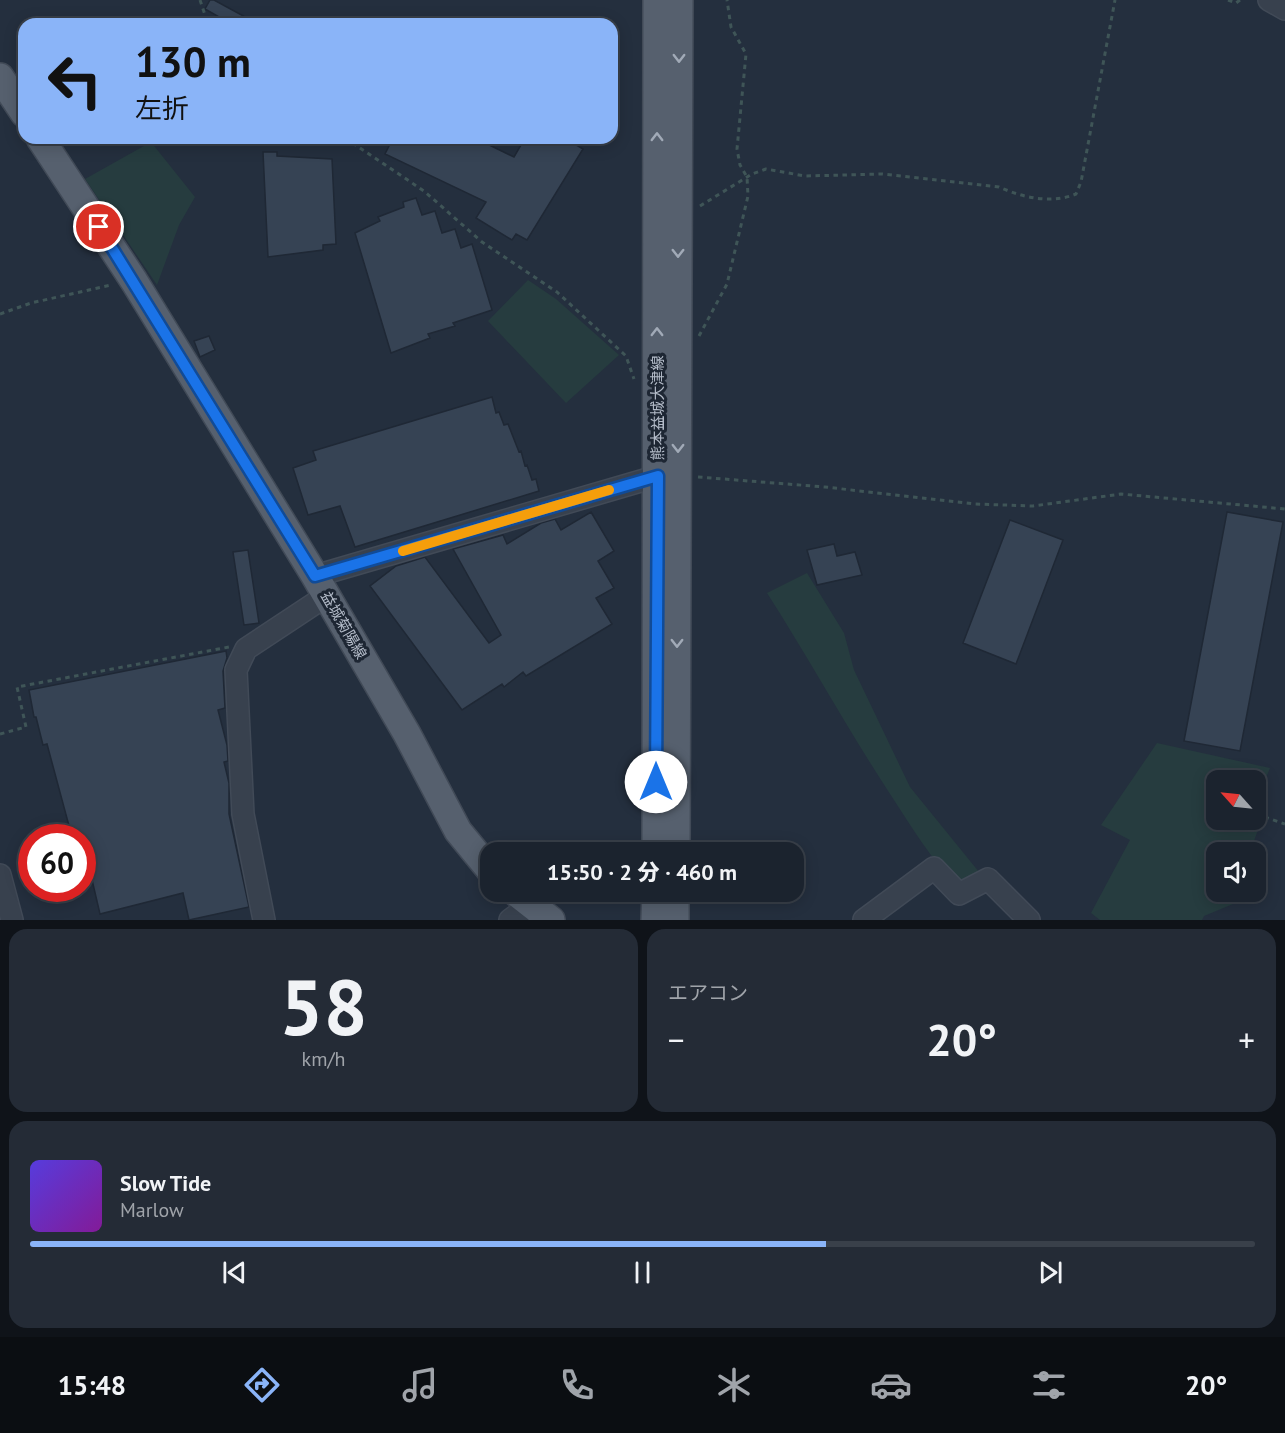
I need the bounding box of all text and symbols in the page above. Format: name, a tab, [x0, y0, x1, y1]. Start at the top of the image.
text: 130 m	[135, 34, 251, 89]
icon: left	[36, 42, 114, 120]
one-way arrow	[673, 54, 685, 63]
text: 左折	[135, 91, 189, 125]
one-way arrow	[651, 132, 663, 141]
pin	[73, 201, 124, 252]
icon: arrive	[82, 210, 115, 243]
one-way arrow	[672, 249, 684, 258]
one-way arrow	[651, 327, 663, 336]
street label: 熊本益城大津線	[648, 355, 667, 461]
one-way arrow	[671, 444, 684, 453]
street label: 益城菊陽線	[317, 588, 371, 662]
one-way arrow	[671, 639, 683, 648]
position arrow	[624, 750, 688, 814]
north arrow	[1206, 770, 1266, 830]
map controls	[1206, 770, 1266, 902]
speed limit sign: 60	[18, 824, 96, 902]
button: sound	[1206, 842, 1266, 902]
text: 15:50 · 2 分 · 460 m	[547, 858, 737, 886]
text: 58	[279, 956, 368, 1057]
text: エアコン	[668, 980, 748, 1006]
text: 20°	[926, 1010, 997, 1068]
text: −	[668, 1018, 685, 1061]
text: +	[1238, 1018, 1255, 1061]
text: km/h	[302, 1046, 345, 1072]
text: Slow Tide	[120, 1169, 211, 1197]
text: Marlow	[120, 1197, 184, 1223]
icon: previous	[218, 1256, 251, 1289]
icon: pause	[626, 1256, 659, 1289]
icon: next	[1034, 1256, 1067, 1289]
icon: directions	[241, 1364, 283, 1406]
icon: music	[399, 1364, 441, 1406]
icon: phone	[556, 1364, 598, 1406]
icon: climate	[713, 1364, 755, 1406]
icon: car	[870, 1364, 912, 1406]
icon: filters	[1028, 1364, 1070, 1406]
text: 15:48	[58, 1368, 126, 1402]
text: 20°	[1185, 1368, 1227, 1402]

